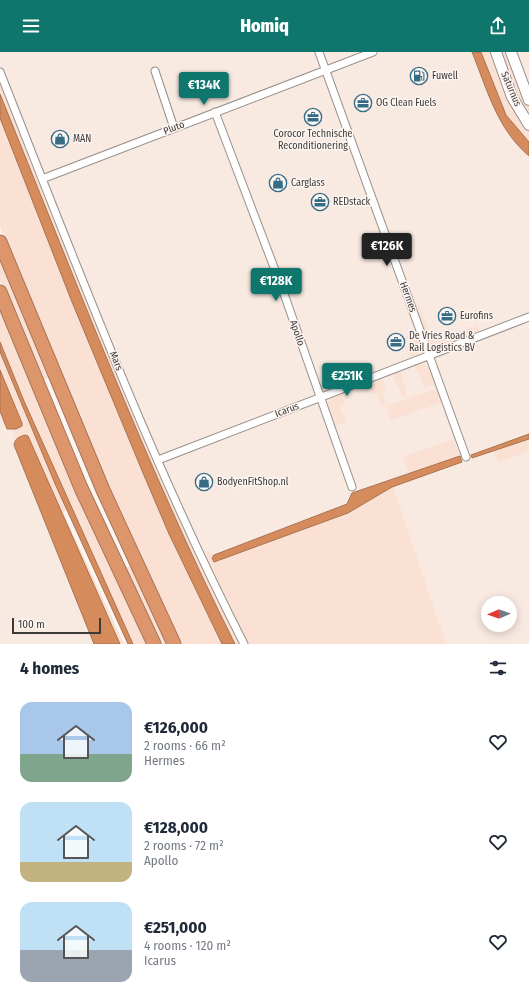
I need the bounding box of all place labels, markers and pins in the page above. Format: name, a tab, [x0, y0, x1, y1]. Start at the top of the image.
fuel station icon: Fuwell	[409, 66, 429, 86]
place label: Fuwell	[432, 70, 458, 82]
pin: €134K	[176, 72, 232, 106]
office icon: OG Clean Fuels	[353, 93, 373, 113]
place label: OG Clean Fuels	[376, 97, 436, 109]
office icon: Corocor Technische Reconditionering	[303, 107, 323, 127]
place label: Corocor Technische Reconditionering	[274, 128, 353, 152]
shop icon: MAN	[50, 129, 70, 149]
place label: MAN	[73, 133, 91, 145]
shop icon: Carglass	[268, 173, 288, 193]
place label: Carglass	[291, 177, 325, 189]
office icon: REDstack	[310, 192, 330, 212]
place label: REDstack	[333, 196, 371, 208]
pin: €126K	[359, 233, 415, 267]
pin: €128K	[248, 268, 304, 302]
office icon: Eurofins	[437, 306, 457, 326]
place label: Eurofins	[460, 310, 493, 322]
place label: De Vries Road & Rail Logistics BV	[409, 330, 476, 354]
office icon: De Vries Road & Rail Logistics BV	[386, 332, 406, 352]
pin: €251K	[319, 363, 375, 397]
shop icon: BodyenFitShop.nl	[194, 472, 214, 492]
place label: BodyenFitShop.nl	[217, 476, 289, 488]

